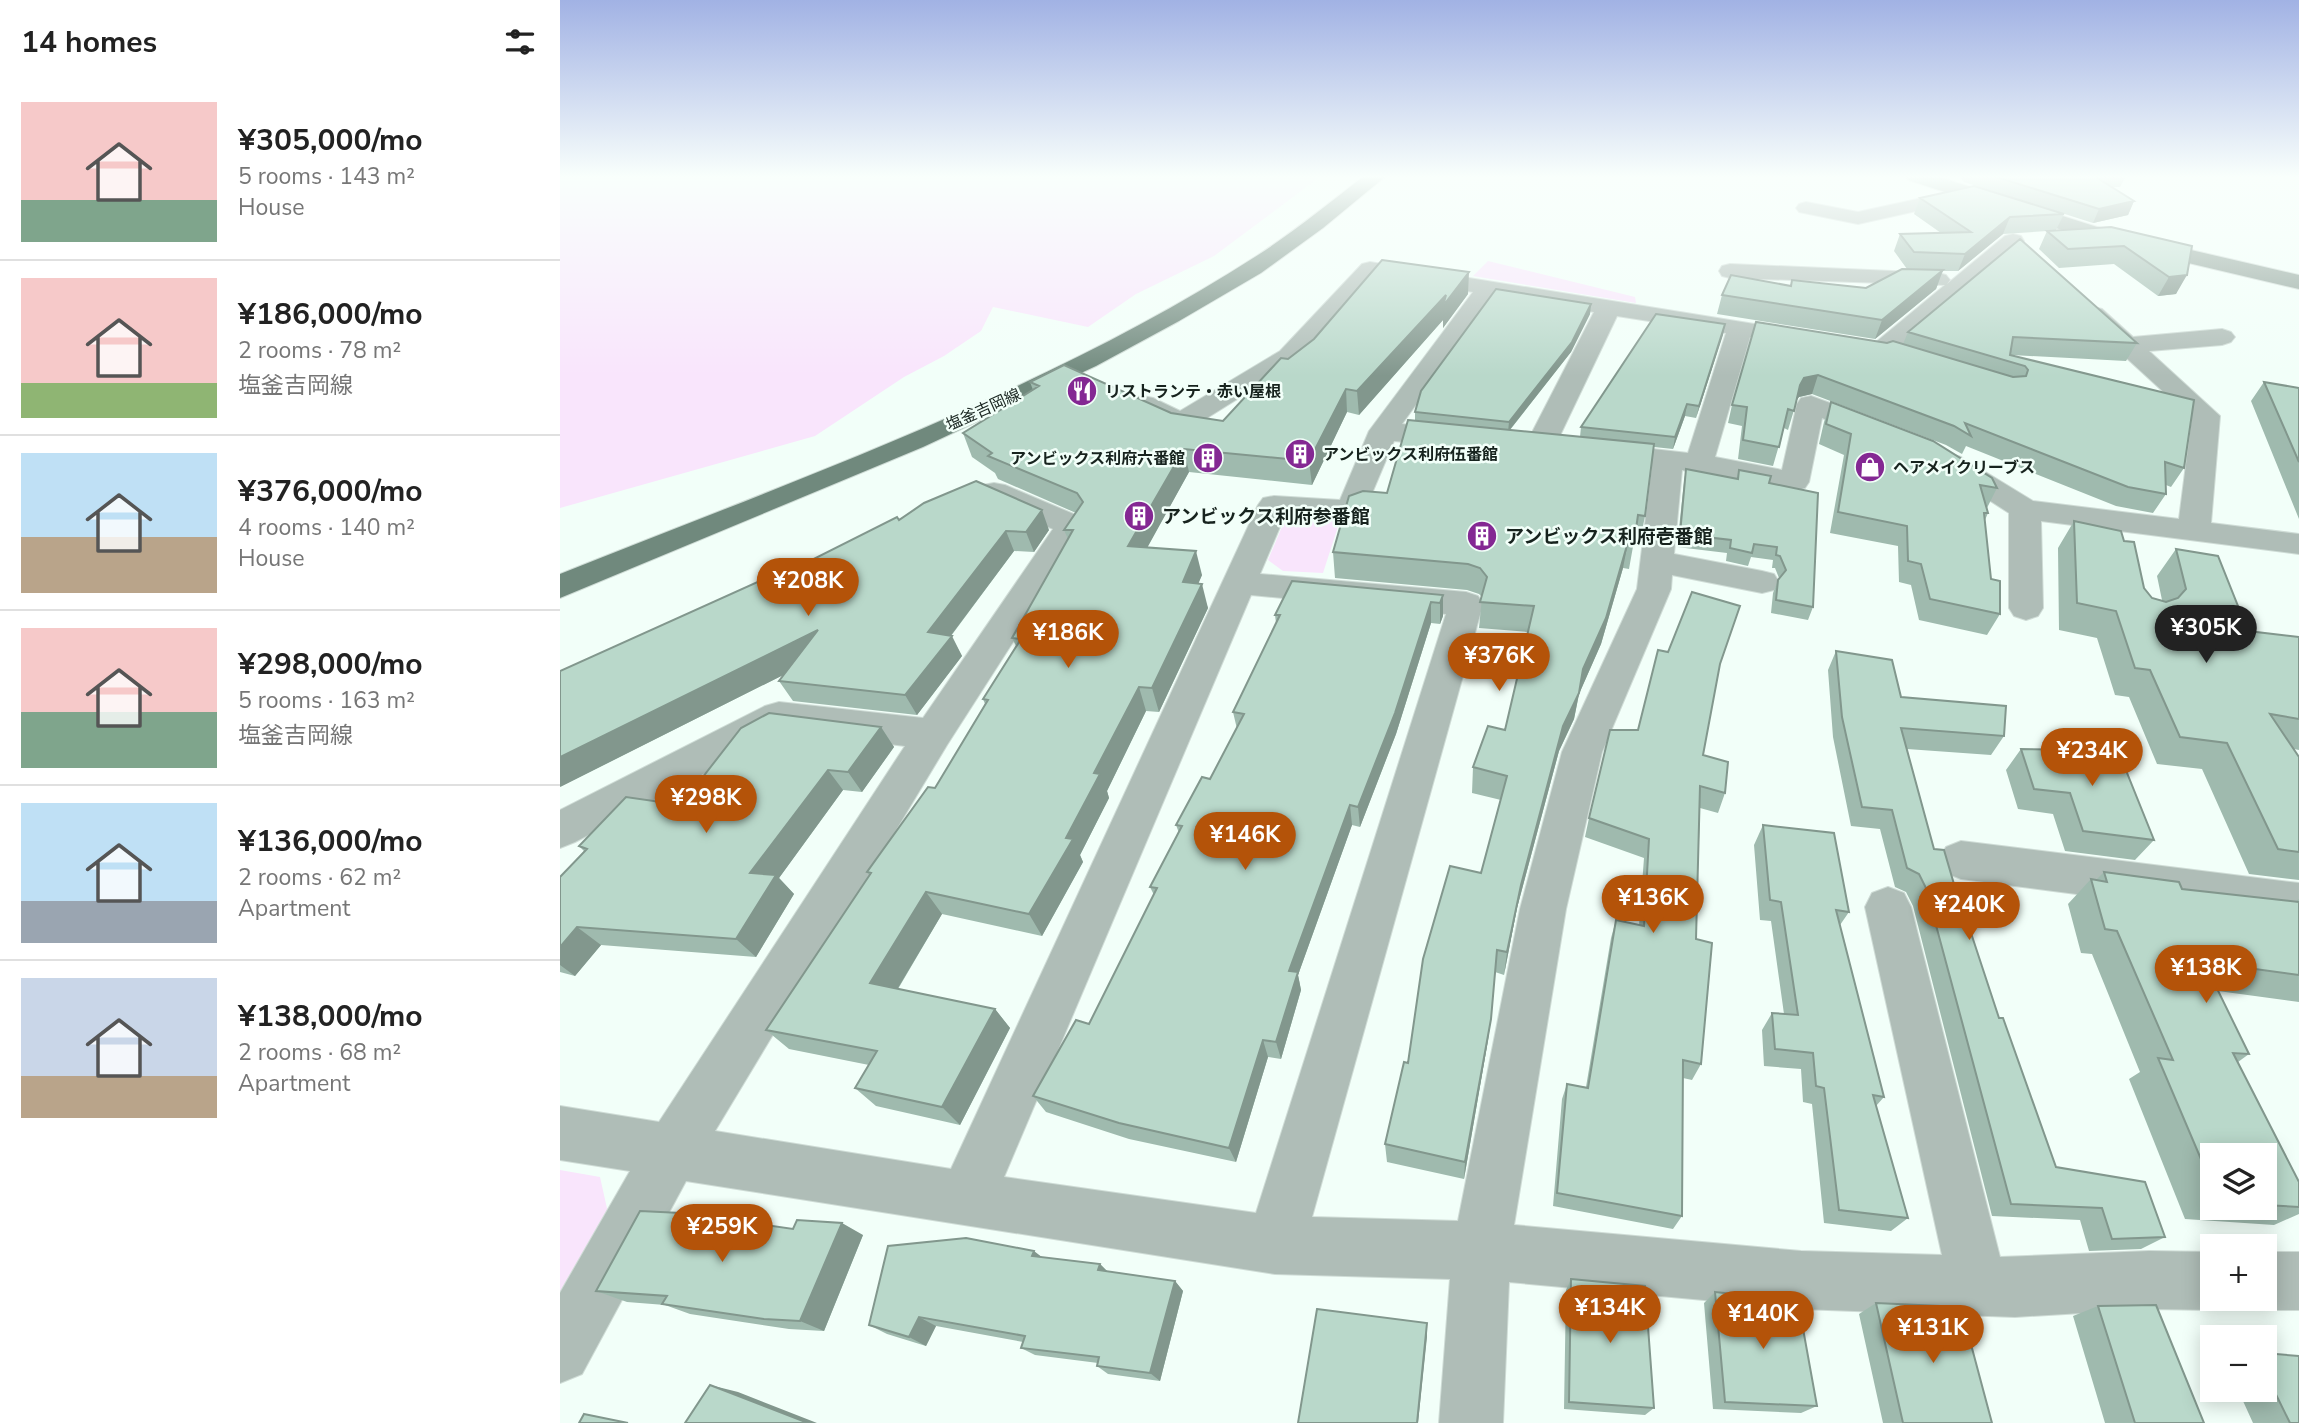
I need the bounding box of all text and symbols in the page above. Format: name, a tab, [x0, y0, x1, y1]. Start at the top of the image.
text: 14 homes	[21, 22, 157, 63]
icon: filters	[501, 23, 539, 61]
text: ¥305,000/mo	[238, 120, 423, 161]
icon: home	[77, 130, 161, 214]
text: 5 rooms · 143 m²	[238, 161, 415, 192]
text: House	[238, 192, 305, 223]
text: ¥186,000/mo	[238, 294, 423, 335]
icon: home	[77, 306, 161, 390]
text: 2 rooms · 78 m²	[238, 335, 401, 366]
text: 塩釜吉岡線	[238, 370, 353, 401]
restaurant icon: リストランテ・赤い屋根	[1065, 374, 1099, 408]
place label: リストランテ・赤い屋根	[1105, 381, 1281, 403]
street label: 塩釜吉岡線	[942, 384, 1024, 436]
building icon: アンビックス利府伍番館	[1283, 437, 1317, 471]
building icon: アンビックス利府六番館	[1191, 441, 1225, 475]
place label: アンビックス利府伍番館	[1323, 444, 1498, 466]
place label: アンビックス利府六番館	[1010, 448, 1185, 470]
shop icon: ヘアメイクリーブス	[1853, 450, 1887, 484]
place label: ヘアメイクリーブス	[1893, 457, 2035, 479]
text: ¥376,000/mo	[238, 471, 423, 512]
icon: home	[77, 481, 161, 565]
building icon: アンビックス利府参番館	[1122, 499, 1156, 533]
place label: アンビックス利府参番館	[1162, 504, 1370, 530]
text: 4 rooms · 140 m²	[238, 512, 415, 543]
building icon: アンビックス利府壱番館	[1465, 519, 1499, 553]
place label: アンビックス利府壱番館	[1505, 524, 1713, 550]
text: House	[238, 543, 305, 574]
pin: ¥208K	[759, 558, 857, 618]
text: ¥208K	[773, 565, 843, 596]
pin: ¥305K	[2157, 606, 2255, 665]
pin: ¥186K	[1019, 610, 1117, 670]
text: ¥305K	[2171, 612, 2241, 643]
text: ¥186K	[1033, 617, 1103, 648]
pin: ¥376K	[1450, 634, 1548, 693]
text: ¥376K	[1464, 640, 1534, 671]
text: ¥298,000/mo	[238, 644, 423, 685]
icon: home	[77, 656, 161, 740]
text: 5 rooms · 163 m²	[238, 685, 415, 716]
text: 塩釜吉岡線	[238, 720, 353, 751]
pin: ¥234K	[2043, 728, 2141, 788]
text: ¥234K	[2057, 735, 2127, 766]
pin: ¥298K	[657, 776, 755, 835]
text: ¥298K	[671, 782, 741, 813]
pin: ¥146K	[1196, 812, 1294, 872]
text: ¥146K	[1210, 819, 1280, 850]
text: ¥136,000/mo	[238, 821, 423, 862]
icon: home	[77, 831, 161, 915]
text: 2 rooms · 62 m²	[238, 862, 401, 893]
pin: ¥136K	[1604, 876, 1702, 935]
text: ¥136K	[1618, 882, 1688, 913]
pin: ¥240K	[1920, 883, 2018, 942]
text: ¥240K	[1934, 889, 2004, 920]
text: Apartment	[238, 893, 350, 924]
pin: ¥138K	[2157, 946, 2255, 1005]
text: ¥138K	[2171, 952, 2241, 983]
text: ¥138,000/mo	[238, 996, 423, 1037]
icon: home	[77, 1006, 161, 1090]
text: 2 rooms · 68 m²	[238, 1037, 401, 1068]
text: Apartment	[238, 1068, 350, 1099]
map controls	[2200, 1143, 2277, 1402]
button: layers	[2200, 1143, 2277, 1220]
pin: ¥259K	[673, 1204, 771, 1264]
text: ¥259K	[687, 1211, 757, 1242]
button: +	[2200, 1234, 2277, 1311]
pin: ¥134K	[1561, 1286, 1659, 1345]
text: ¥134K	[1575, 1292, 1645, 1323]
pin: ¥140K	[1714, 1292, 1812, 1351]
text: ¥140K	[1728, 1298, 1798, 1329]
pin: ¥131K	[1884, 1306, 1982, 1365]
text: ¥131K	[1898, 1312, 1968, 1343]
button: −	[2200, 1325, 2277, 1402]

